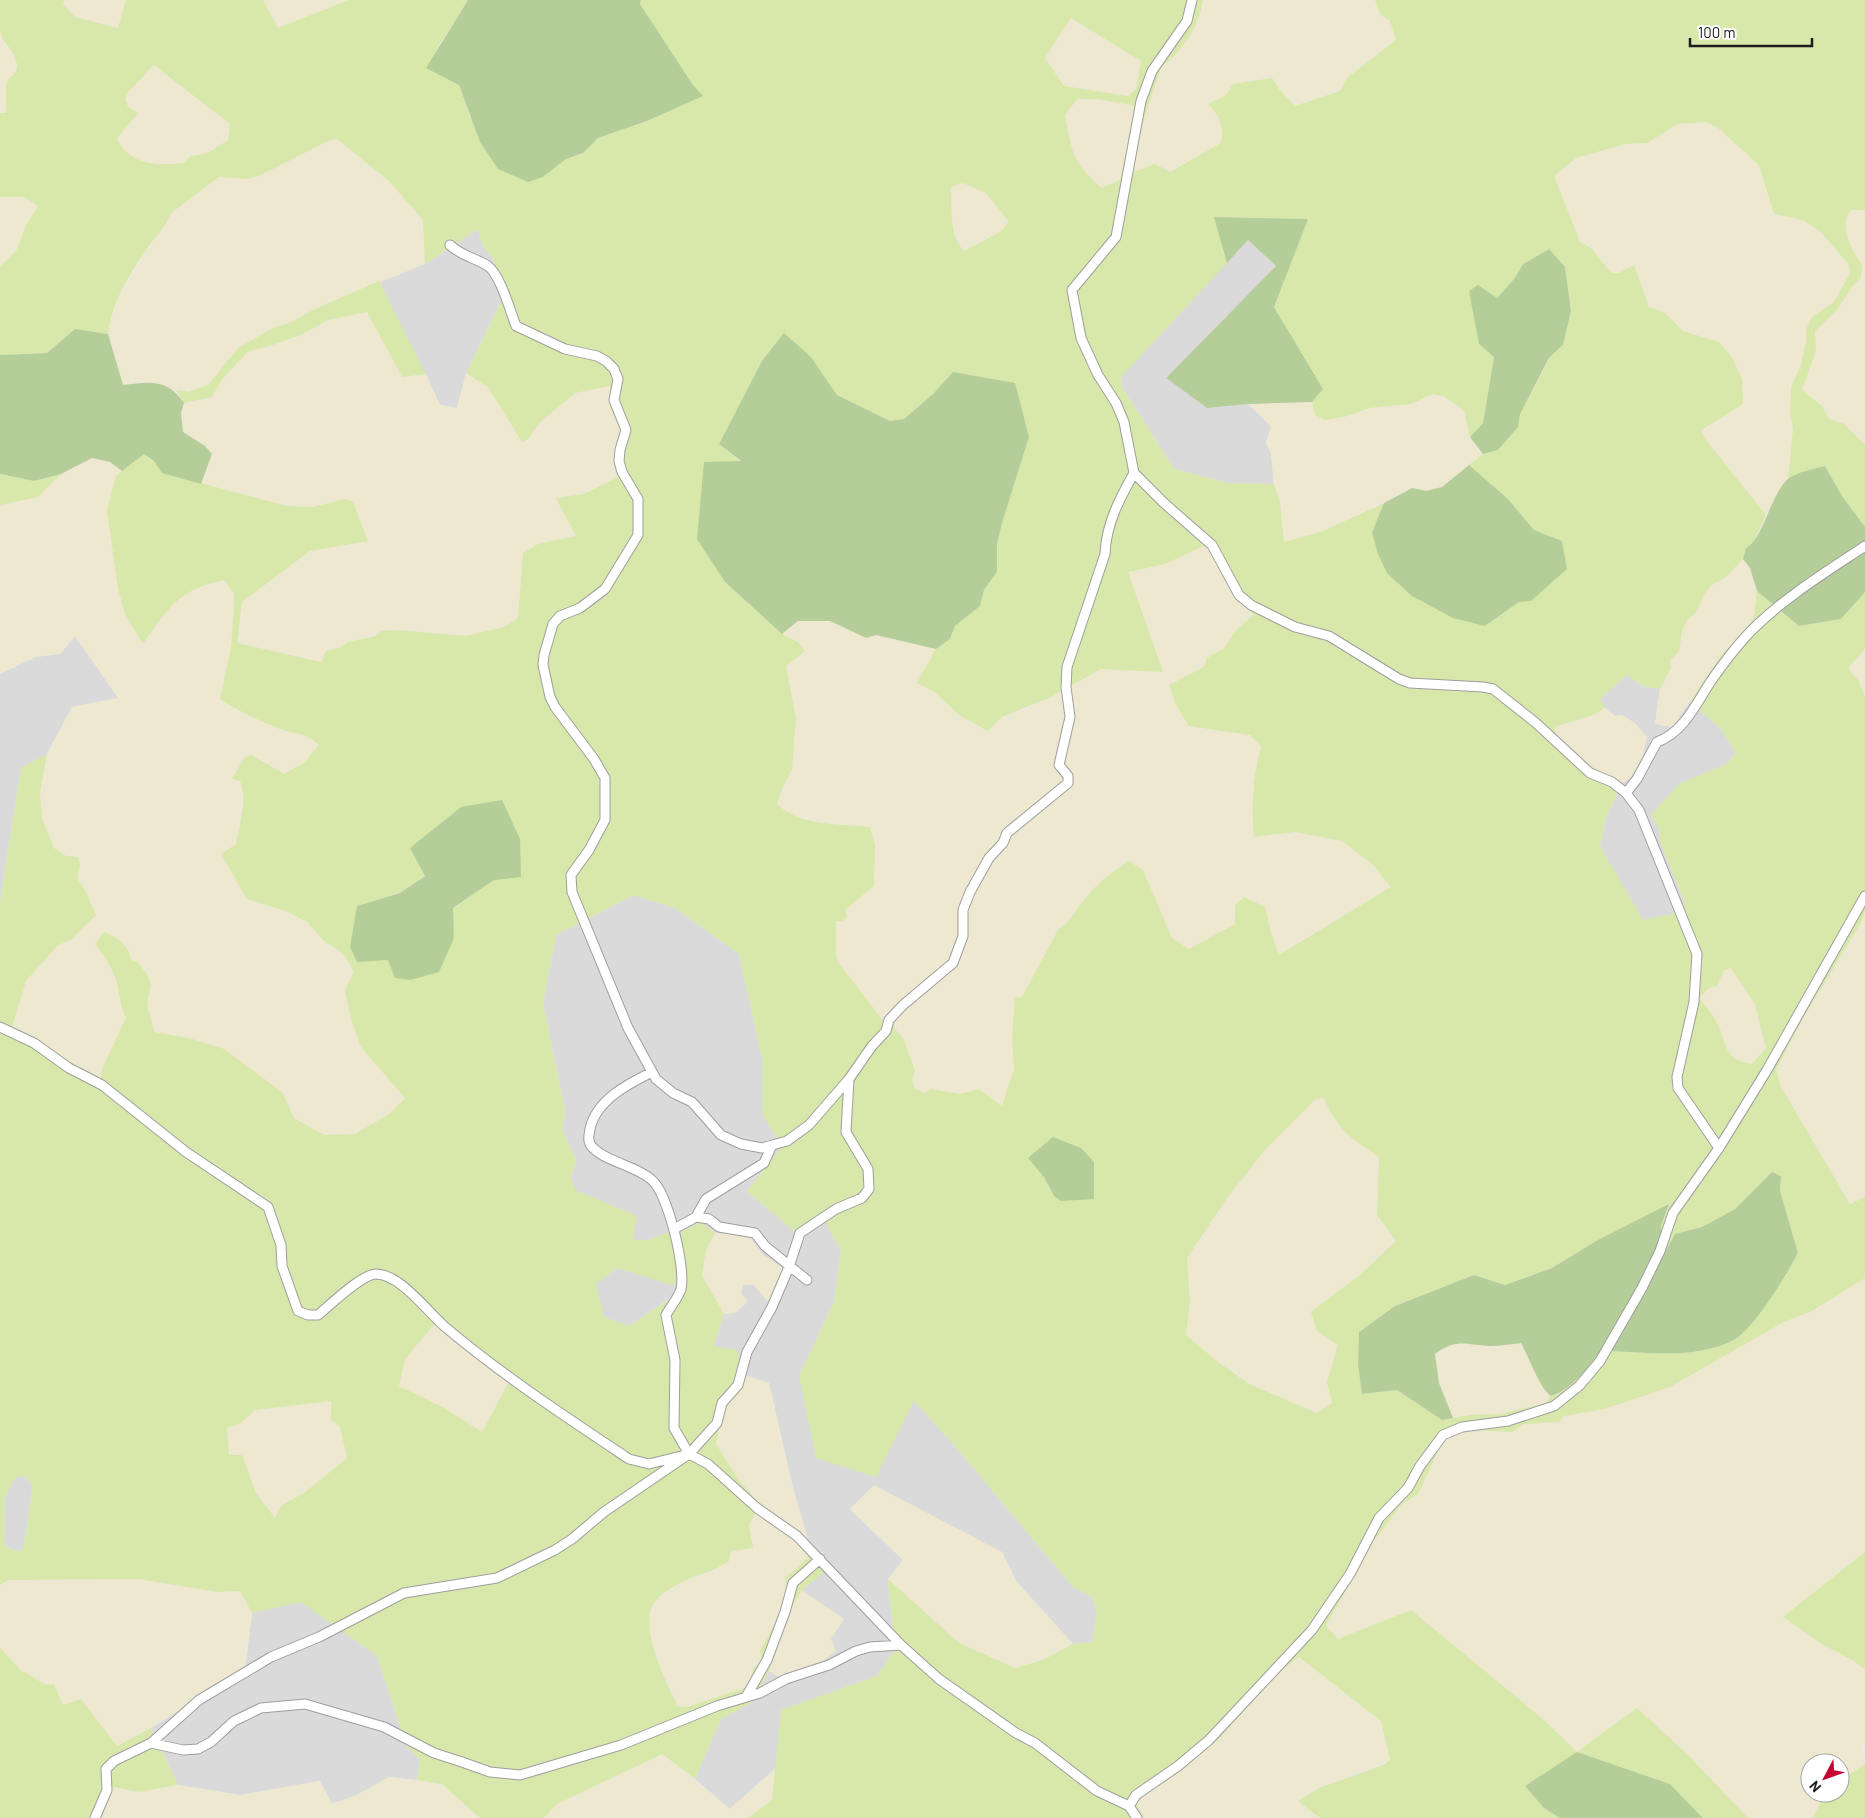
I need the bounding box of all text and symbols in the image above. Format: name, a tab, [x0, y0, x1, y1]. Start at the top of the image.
scale bar	[1690, 15, 1812, 47]
text: 100 m	[1698, 23, 1736, 41]
north arrow	[1800, 1753, 1850, 1803]
text: N	[1805, 1778, 1824, 1796]

